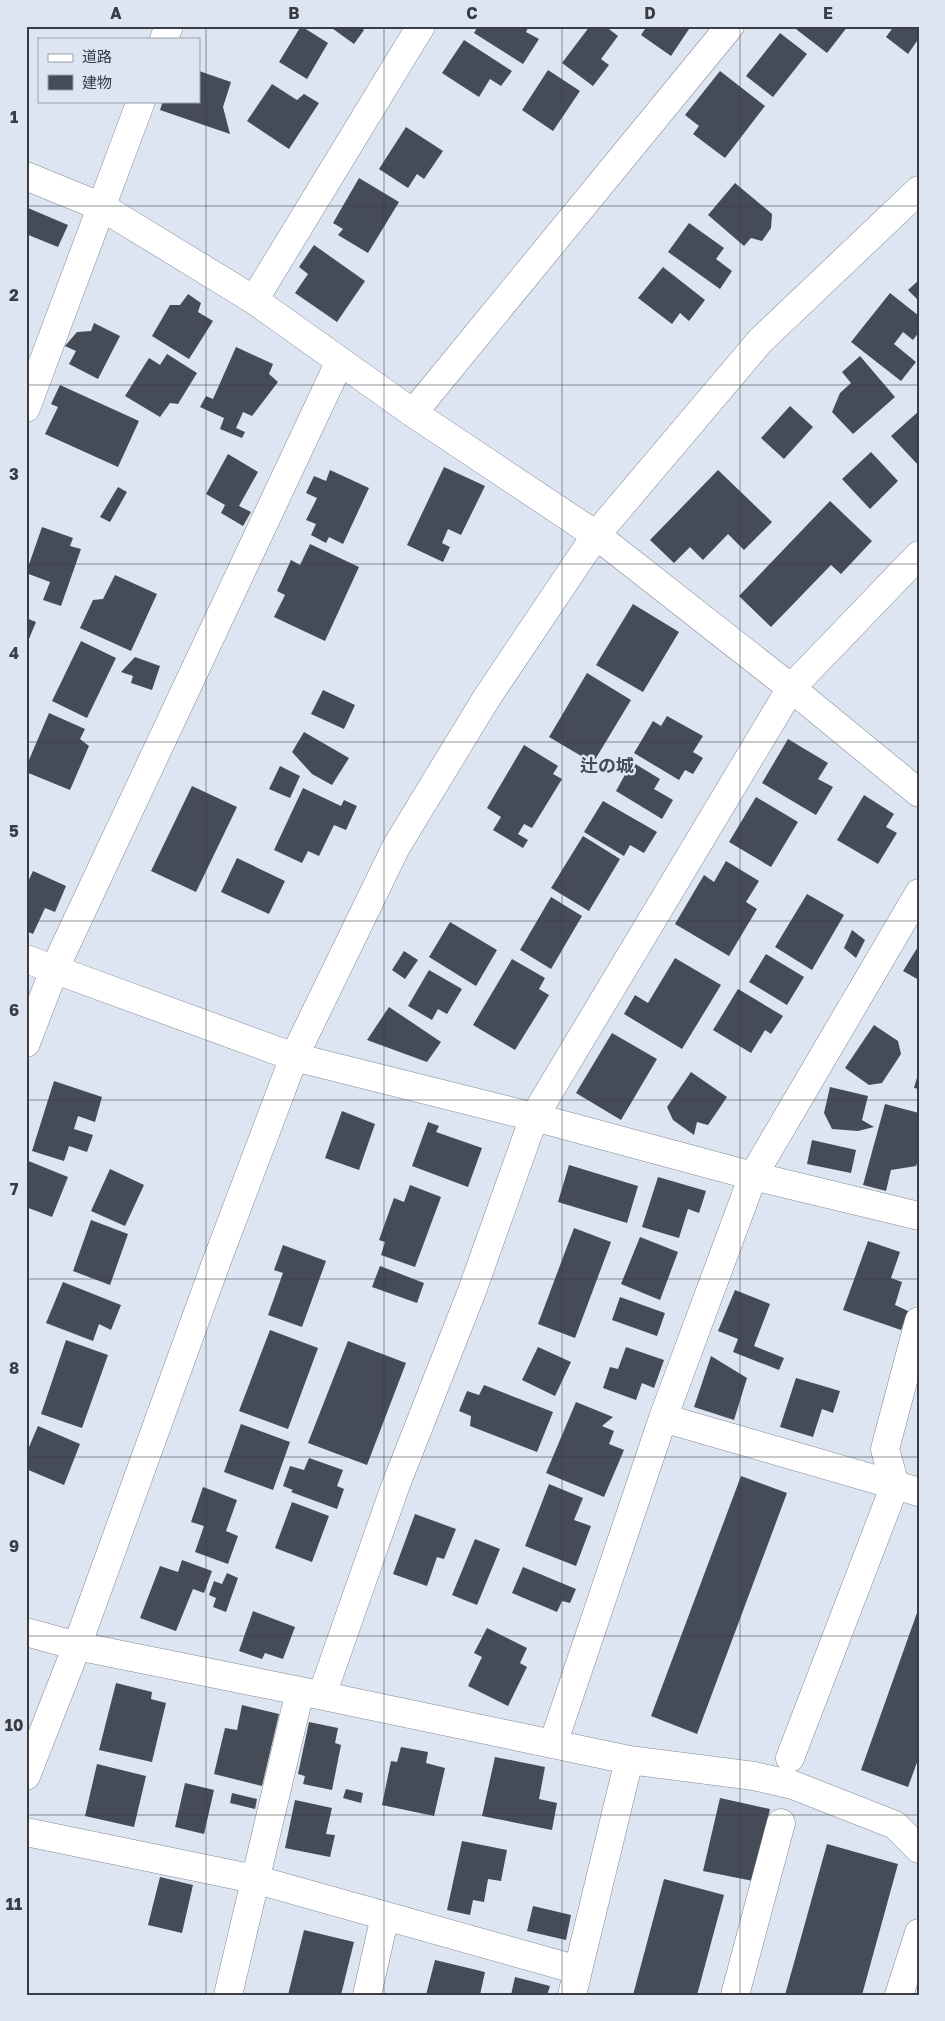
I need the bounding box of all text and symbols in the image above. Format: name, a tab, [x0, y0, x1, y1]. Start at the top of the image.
text: A	[110, 3, 122, 23]
text: B	[288, 3, 300, 23]
text: C	[466, 3, 478, 23]
text: D	[644, 3, 656, 23]
text: E	[823, 3, 833, 23]
legend	[38, 38, 200, 102]
text: 道路	[82, 47, 112, 65]
text: 建物	[82, 73, 112, 91]
text: 1	[10, 107, 18, 127]
text: 2	[9, 285, 19, 305]
text: 3	[9, 464, 19, 484]
text: 4	[9, 643, 19, 663]
district label: 辻の城	[580, 754, 634, 776]
text: 5	[9, 821, 19, 841]
text: 6	[9, 1000, 19, 1020]
text: 7	[10, 1179, 19, 1199]
text: 8	[9, 1358, 19, 1378]
text: 9	[9, 1536, 19, 1556]
text: 10	[5, 1715, 23, 1735]
text: 11	[6, 1894, 22, 1914]

